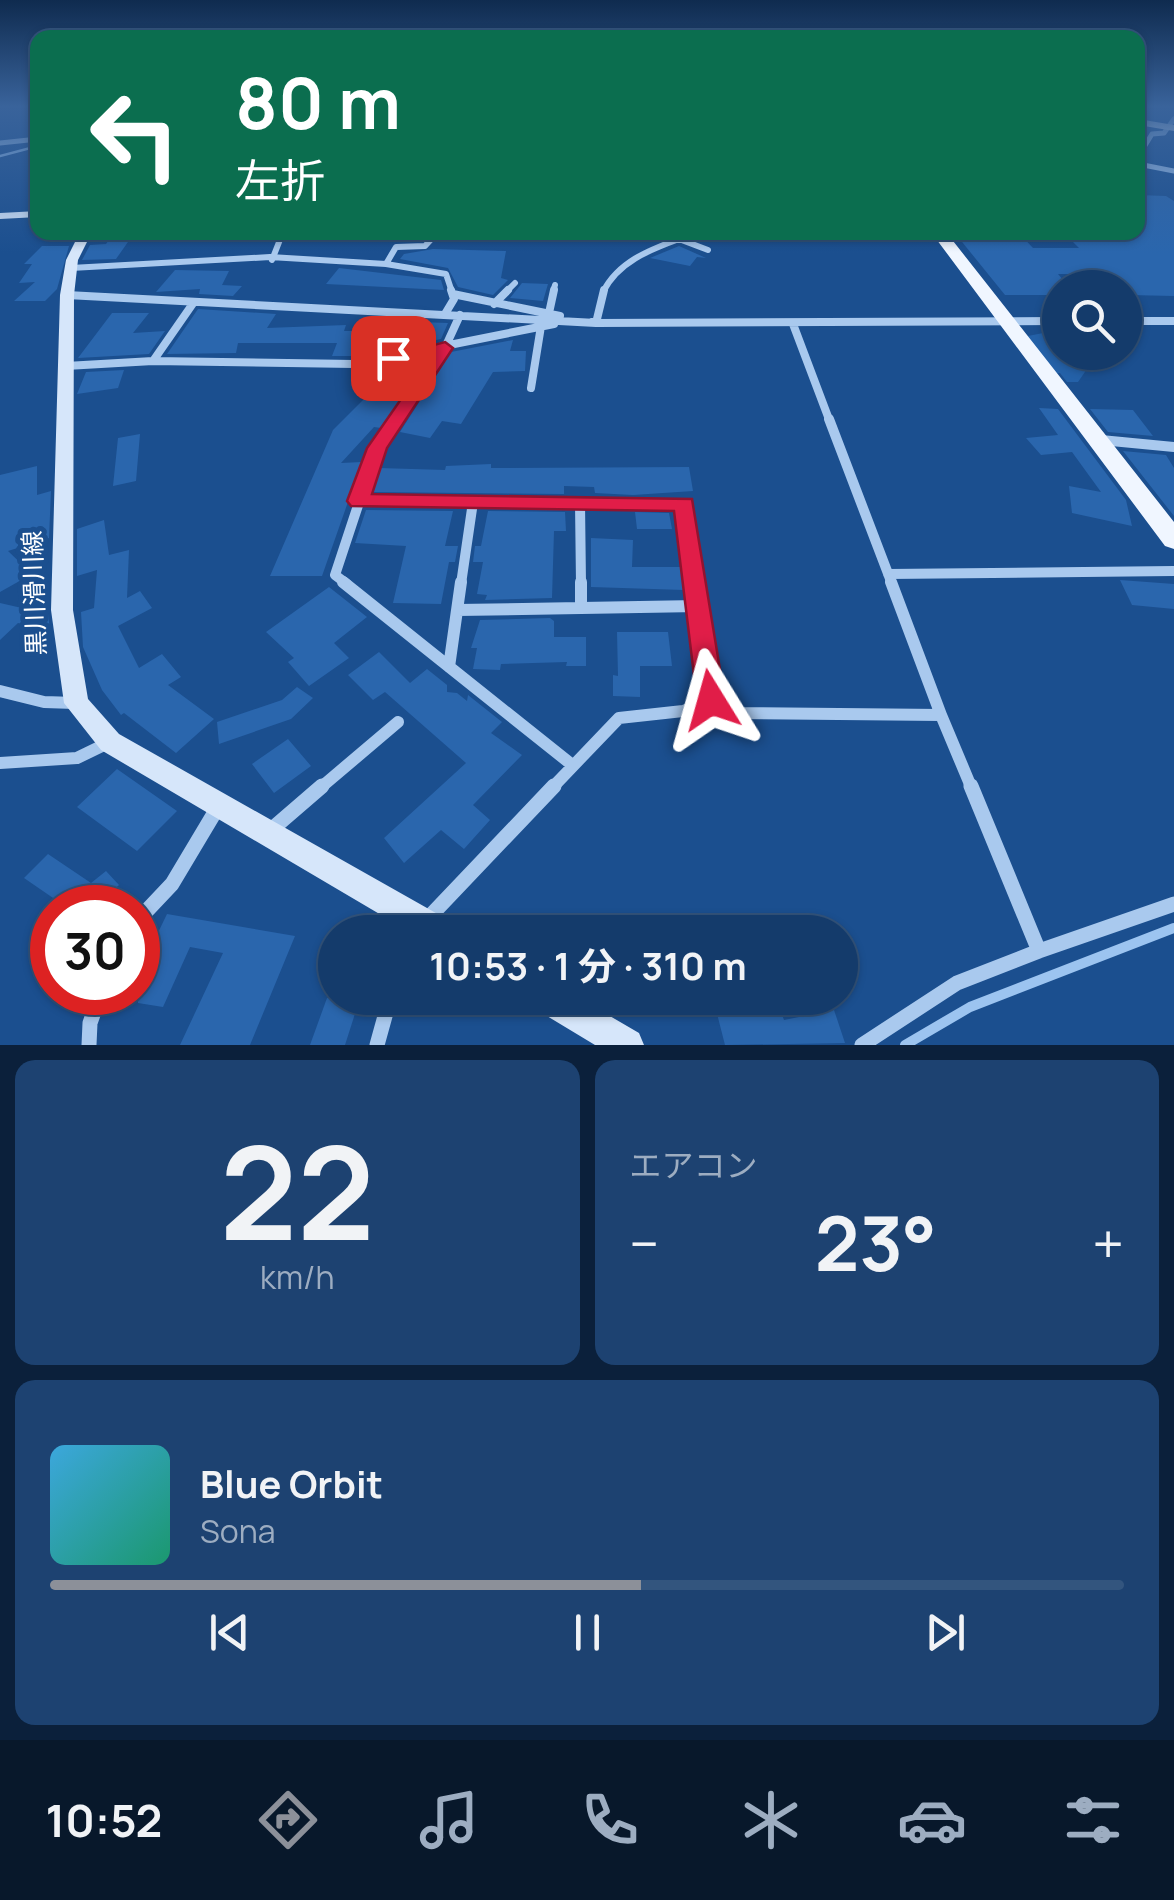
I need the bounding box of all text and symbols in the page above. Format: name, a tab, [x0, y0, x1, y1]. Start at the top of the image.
text: 80 m	[235, 54, 401, 150]
icon: left	[70, 70, 200, 200]
text: 左折	[235, 149, 325, 211]
map controls	[1042, 270, 1142, 370]
button: search	[1042, 270, 1142, 370]
pin	[351, 316, 436, 401]
icon: arrive	[366, 331, 421, 386]
street label: 黒川滑川線	[14, 530, 53, 656]
position arrow	[659, 648, 763, 752]
speed limit sign: 30	[30, 885, 160, 1015]
text: 10:53 · 1 分 · 310 m	[429, 939, 747, 991]
text: 22	[220, 1101, 375, 1279]
text: エアコン	[630, 1143, 758, 1187]
text: 23°	[815, 1191, 937, 1294]
text: −	[630, 1205, 659, 1281]
text: +	[1092, 1205, 1124, 1281]
text: km/h	[260, 1255, 334, 1299]
text: Blue Orbit	[200, 1457, 383, 1509]
text: Sona	[200, 1509, 275, 1553]
icon: previous	[202, 1605, 257, 1660]
icon: pause	[560, 1605, 615, 1660]
icon: next	[918, 1605, 973, 1660]
icon: directions	[253, 1785, 323, 1855]
icon: music	[414, 1785, 484, 1855]
icon: phone	[575, 1785, 645, 1855]
icon: climate	[736, 1785, 806, 1855]
icon: car	[897, 1785, 967, 1855]
icon: filters	[1058, 1785, 1128, 1855]
text: 10:52	[46, 1789, 162, 1851]

